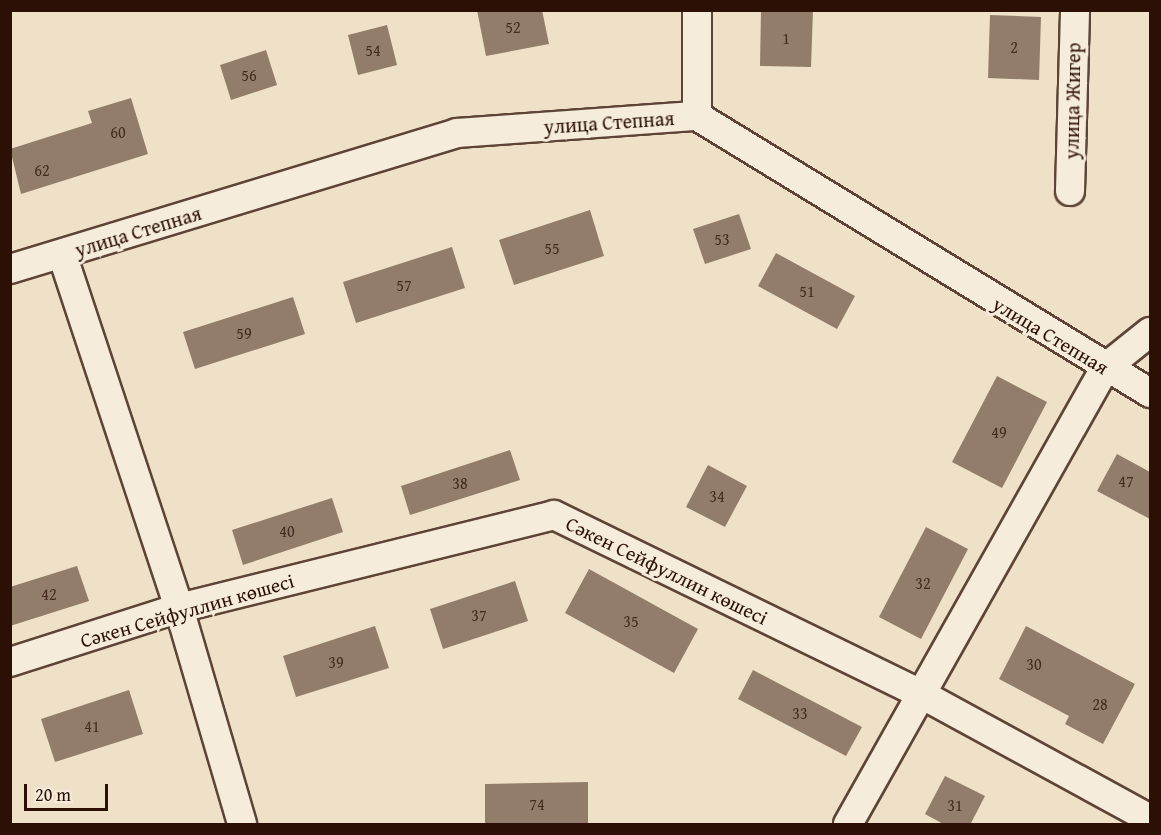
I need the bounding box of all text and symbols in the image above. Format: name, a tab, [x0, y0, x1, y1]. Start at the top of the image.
house number: 52	[505, 17, 521, 37]
house number: 1	[782, 28, 790, 48]
house number: 2	[1010, 37, 1018, 57]
house number: 54	[365, 40, 381, 60]
street label: улица Жигер	[1059, 42, 1085, 160]
house number: 56	[241, 65, 257, 85]
street label: улица Степная	[543, 105, 675, 139]
house number: 60	[110, 122, 126, 142]
house number: 62	[34, 160, 50, 180]
street label: улица Степная	[72, 200, 204, 262]
house number: 53	[714, 229, 730, 249]
house number: 55	[544, 238, 560, 258]
house number: 57	[396, 275, 412, 295]
house number: 51	[799, 281, 815, 301]
street label: улица Степная	[989, 291, 1113, 379]
house number: 59	[236, 323, 252, 343]
house number: 49	[991, 422, 1007, 442]
house number: 47	[1118, 471, 1134, 491]
house number: 38	[452, 473, 468, 493]
house number: 34	[709, 486, 725, 506]
street label: Сәкен Сейфуллин көшесі	[562, 511, 772, 629]
house number: 40	[279, 521, 295, 541]
street label: Сәкен Сейфуллин көшесі	[77, 568, 297, 652]
house number: 32	[915, 573, 931, 593]
house number: 42	[41, 584, 57, 604]
house number: 37	[471, 605, 487, 625]
house number: 35	[623, 611, 639, 631]
house number: 39	[328, 652, 344, 672]
house number: 30	[1026, 654, 1042, 674]
house number: 28	[1092, 694, 1108, 714]
house number: 33	[792, 703, 808, 723]
house number: 41	[84, 716, 100, 736]
scale bar	[27, 772, 111, 810]
text: 20 m	[35, 781, 71, 808]
house number: 74	[529, 794, 545, 814]
house number: 31	[947, 795, 963, 815]

